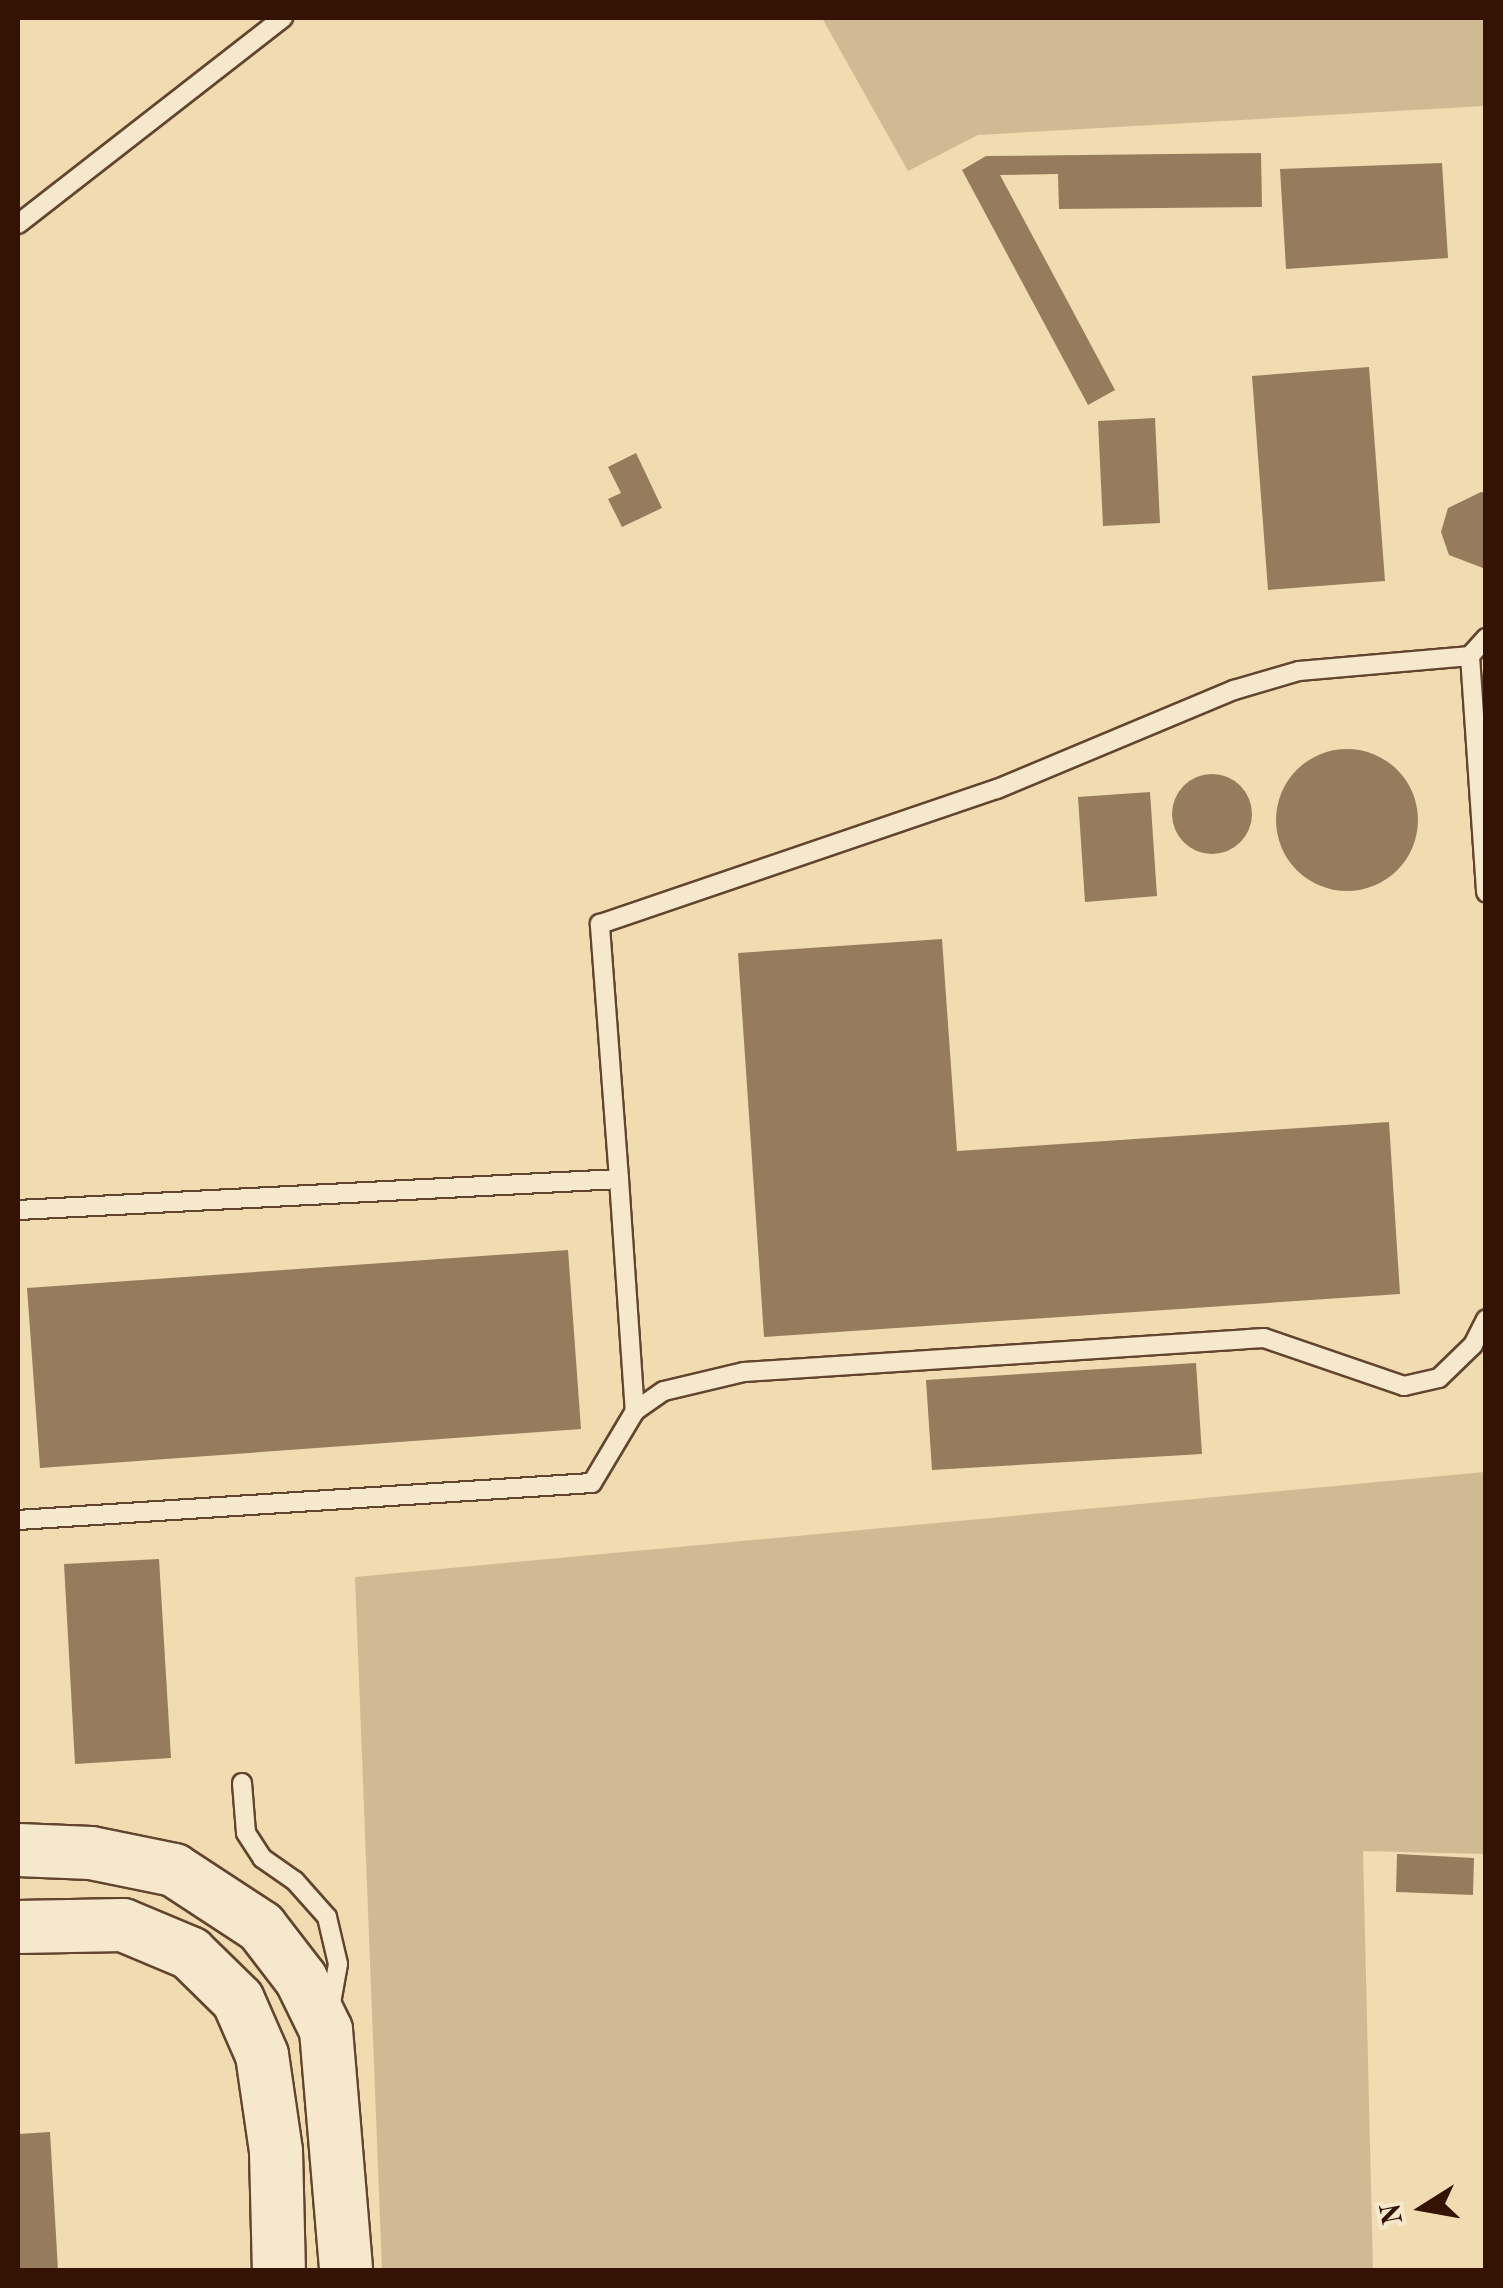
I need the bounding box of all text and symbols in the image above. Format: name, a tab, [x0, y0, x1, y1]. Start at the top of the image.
north arrow	[1373, 2158, 1473, 2258]
text: N	[1378, 2201, 1409, 2227]

